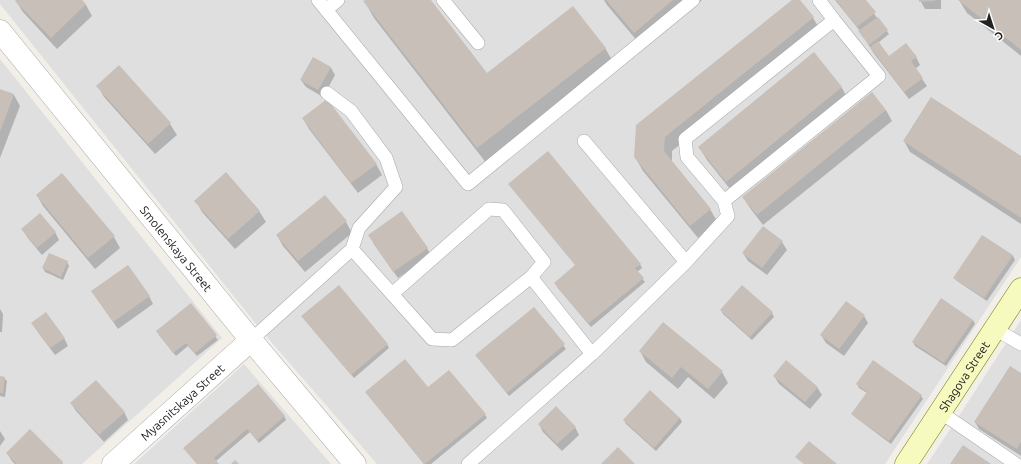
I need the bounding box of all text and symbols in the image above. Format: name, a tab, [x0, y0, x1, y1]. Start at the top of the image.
north arrow	[973, 8, 1013, 48]
text: С	[993, 29, 1006, 43]
street label: Smolenskaya Street	[138, 203, 215, 294]
street label: Shagova Street	[936, 338, 992, 414]
street label: Myasnitskaya Street	[138, 361, 227, 443]

